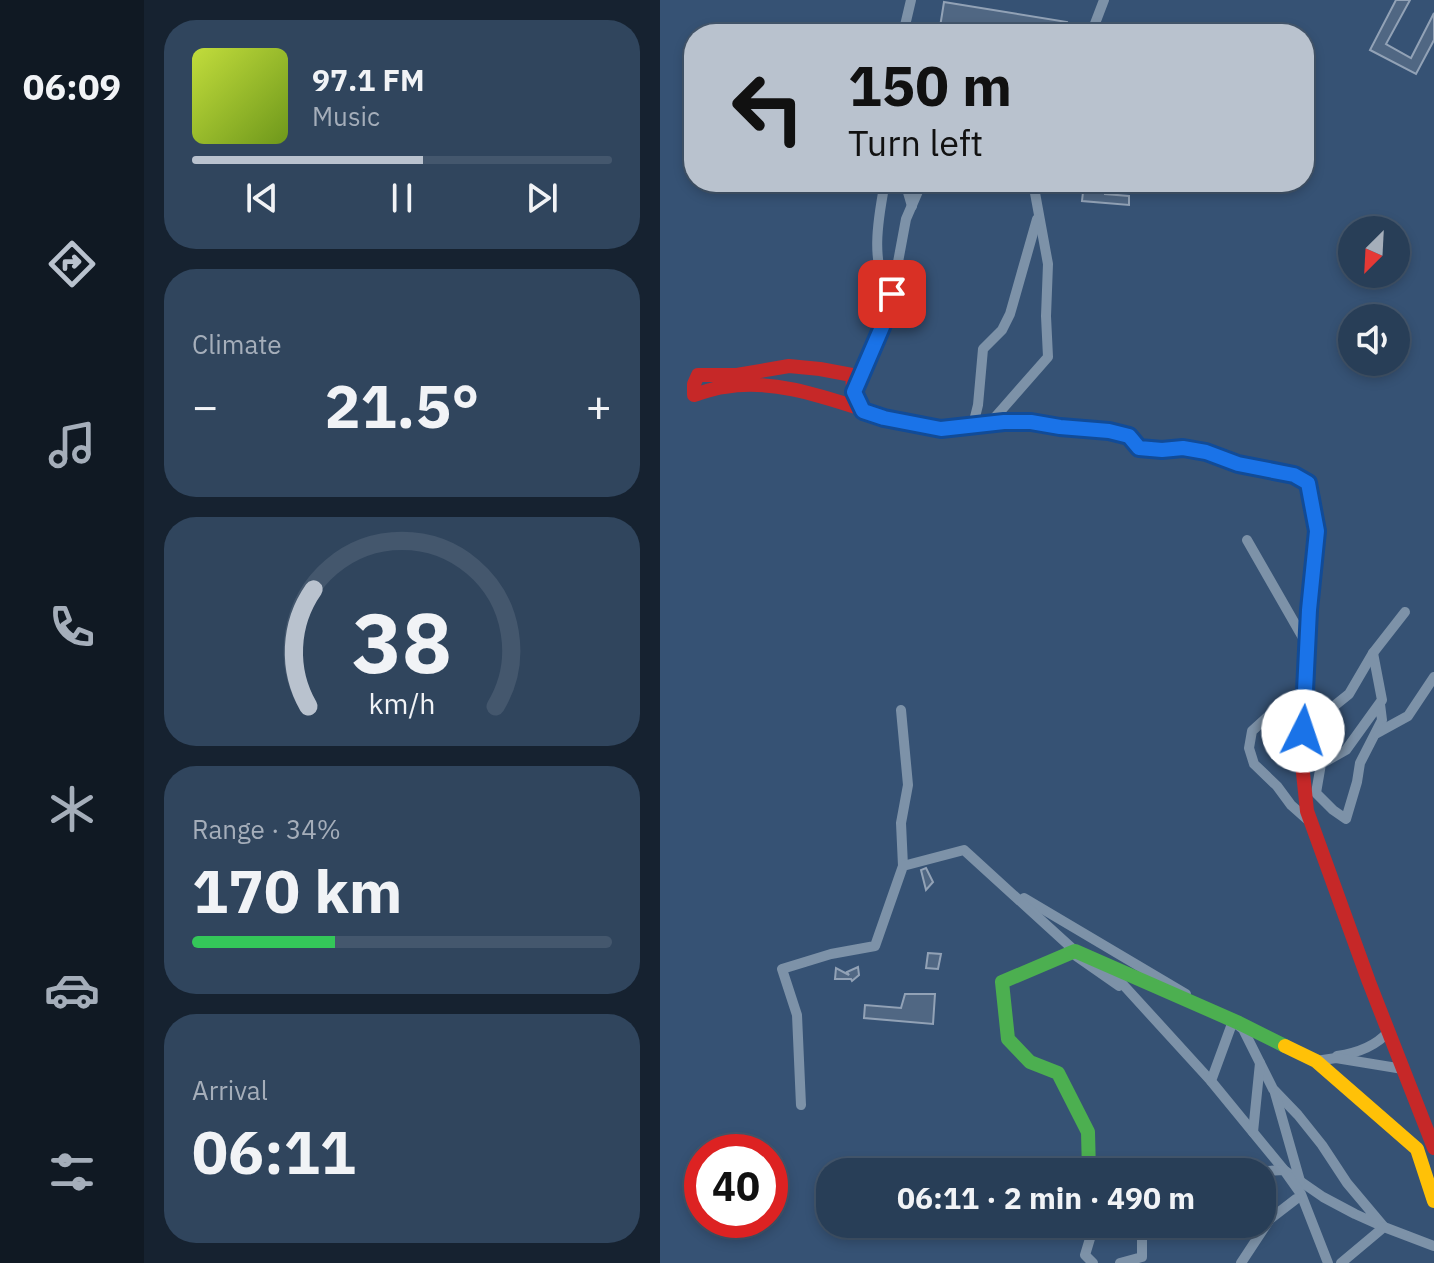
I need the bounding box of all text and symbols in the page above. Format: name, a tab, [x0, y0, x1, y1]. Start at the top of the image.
text: 150 m	[848, 49, 1012, 121]
icon: left	[716, 56, 820, 160]
text: 97.1 FM	[312, 60, 425, 99]
text: 06:09	[23, 63, 121, 110]
text: Music	[312, 99, 380, 133]
text: Turn left	[848, 119, 983, 166]
icon: previous	[240, 176, 284, 220]
icon: pause	[380, 176, 424, 220]
icon: next	[520, 176, 564, 220]
north arrow	[1338, 216, 1410, 288]
map controls	[1338, 216, 1410, 376]
icon: directions	[44, 236, 100, 292]
pin	[858, 260, 926, 328]
icon: arrive	[870, 272, 914, 316]
button: sound	[1338, 304, 1410, 376]
text: Climate	[192, 327, 282, 361]
text: 21.5°	[325, 366, 479, 445]
text: −	[192, 377, 218, 434]
text: +	[586, 377, 612, 434]
icon: music	[44, 417, 100, 473]
text: 38	[352, 588, 452, 696]
icon: phone	[44, 599, 100, 655]
text: km/h	[368, 686, 436, 723]
position arrow	[1261, 689, 1345, 773]
icon: climate	[44, 781, 100, 837]
text: Range · 34%	[192, 812, 341, 846]
text: 170 km	[192, 851, 402, 930]
icon: car	[44, 962, 100, 1018]
text: Arrival	[192, 1073, 268, 1107]
text: 06:11	[192, 1112, 356, 1191]
speed limit sign: 40	[684, 1134, 788, 1238]
icon: filters	[44, 1144, 100, 1200]
text: 06:11 · 2 min · 490 m	[897, 1178, 1195, 1217]

